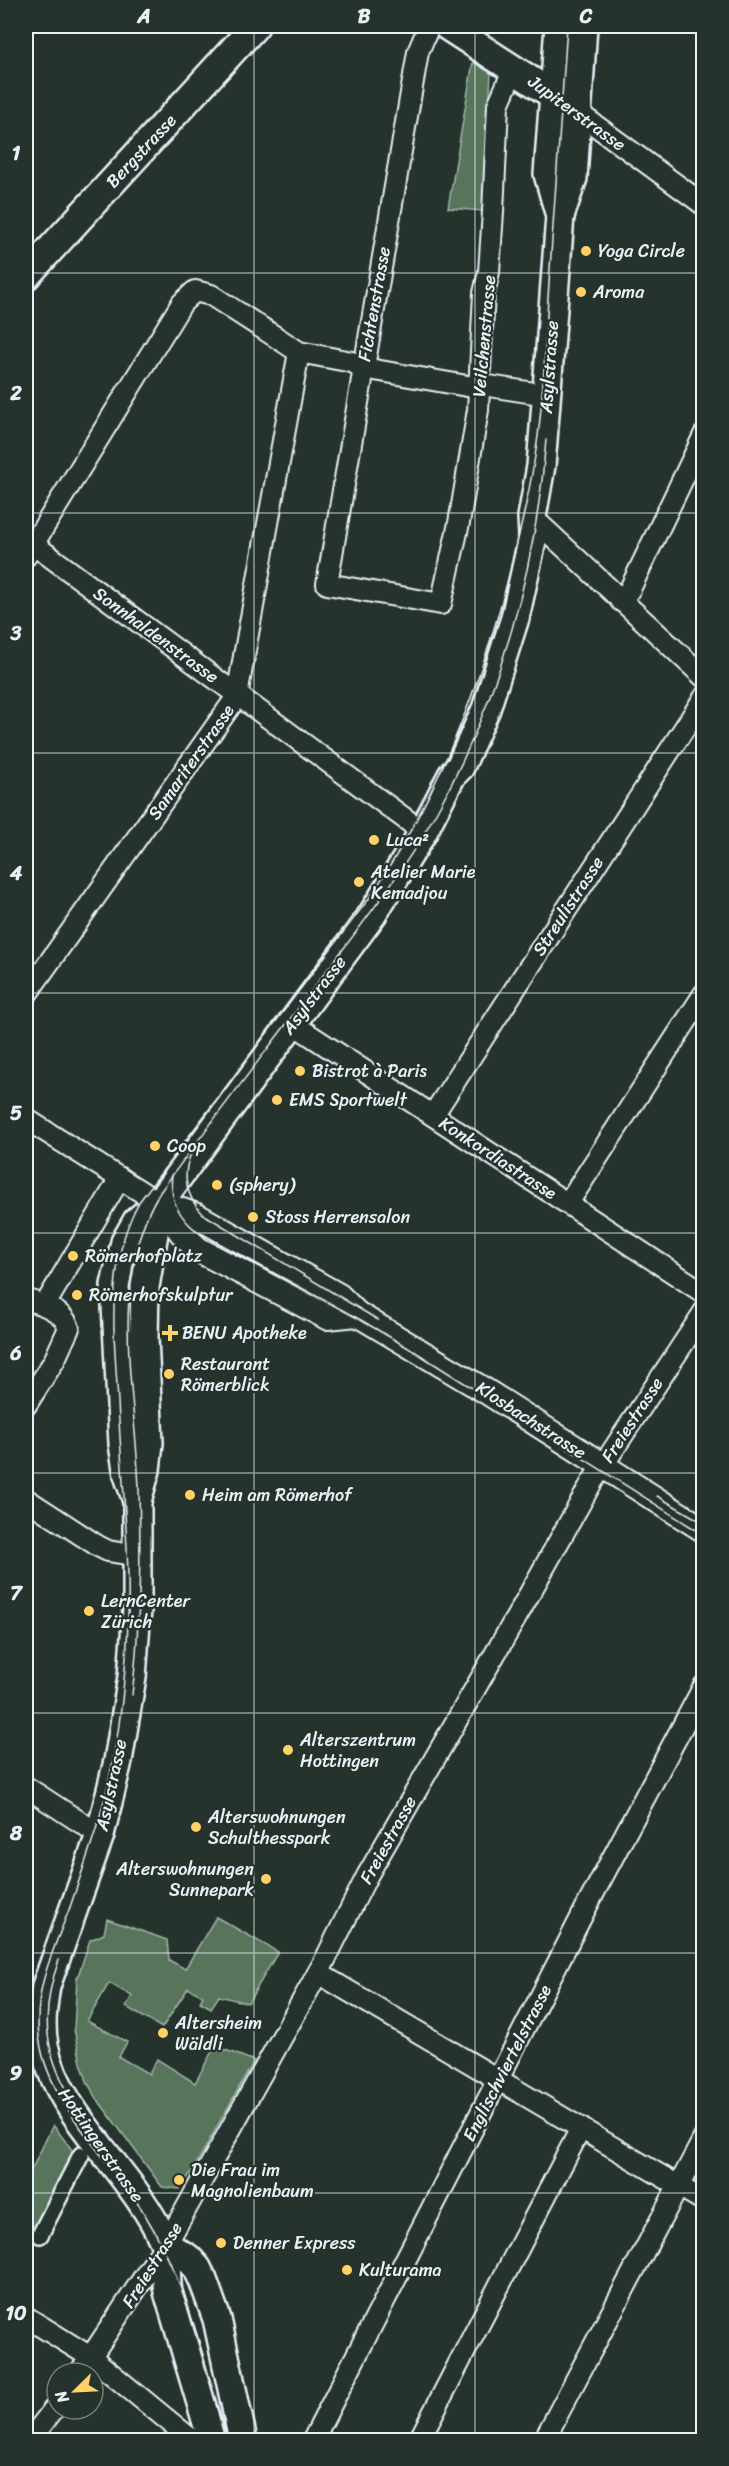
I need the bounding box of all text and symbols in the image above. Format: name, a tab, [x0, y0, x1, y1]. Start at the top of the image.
text: A	[136, 0, 151, 34]
text: B	[358, 0, 371, 34]
text: C	[579, 0, 593, 34]
street label: Jupiterstrasse	[520, 66, 633, 160]
street label: Bergstrasse	[98, 106, 185, 196]
text: 1	[12, 136, 21, 171]
place label: Yoga Circle	[598, 235, 685, 267]
street label: Fichtenstrasse	[348, 244, 400, 364]
marker: Yoga Circle	[579, 244, 593, 258]
street label: Veilchenstrasse	[463, 274, 505, 398]
place label: Aroma	[592, 276, 645, 308]
marker: Aroma	[574, 285, 588, 299]
street label: Asylstrasse	[530, 320, 568, 415]
text: 2	[9, 376, 22, 411]
street label: Sonnhaldenstrasse	[86, 578, 226, 692]
text: 3	[10, 616, 22, 651]
street label: Samariterstrasse	[139, 697, 243, 827]
place label: Luca²	[386, 824, 429, 856]
marker: Luca²	[367, 833, 381, 847]
street label: Streulistrasse	[524, 850, 612, 962]
text: 4	[9, 856, 23, 891]
place label: Atelier Marie Kemadjou	[370, 856, 476, 909]
marker: Atelier Marie Kemadjou	[352, 875, 366, 889]
street label: Asylstrasse	[273, 948, 355, 1043]
place label: Bistrot à Paris	[312, 1055, 428, 1087]
marker: Bistrot à Paris	[293, 1064, 307, 1078]
place label: EMS Sportwelt	[289, 1084, 407, 1116]
marker: EMS Sportwelt	[270, 1093, 284, 1107]
text: 5	[10, 1096, 22, 1131]
street label: Konkordiastrasse	[432, 1108, 564, 1209]
place label: Coop	[167, 1130, 207, 1162]
marker: Coop	[148, 1139, 162, 1153]
place label: (sphery)	[229, 1169, 297, 1201]
marker: (sphery)	[210, 1178, 224, 1192]
place label: Stoss Herrensalon	[265, 1201, 410, 1233]
marker: Stoss Herrensalon	[246, 1210, 260, 1224]
place label: Römerhofplatz	[85, 1240, 203, 1272]
marker: Römerhofplatz	[66, 1249, 80, 1263]
place label: Römerhofskulptur	[89, 1279, 234, 1311]
marker: Römerhofskulptur	[70, 1288, 84, 1302]
place label: BENU Apotheke	[182, 1317, 307, 1349]
marker: BENU Apotheke	[163, 1326, 177, 1340]
text: 6	[9, 1336, 22, 1371]
place label: Restaurant Römerblick	[181, 1348, 270, 1401]
marker: Restaurant Römerblick	[162, 1367, 176, 1381]
street label: Freiestrasse	[592, 1371, 672, 1469]
street label: Klosbachstrasse	[469, 1372, 593, 1468]
place label: Heim am Römerhof	[202, 1479, 354, 1511]
marker: Heim am Römerhof	[183, 1488, 197, 1502]
text: 7	[10, 1576, 23, 1611]
place label: LernCenter Zürich	[101, 1585, 191, 1638]
marker: LernCenter Zürich	[82, 1604, 96, 1618]
place label: Alterszentrum Hottingen	[299, 1724, 416, 1777]
street label: Asylstrasse	[85, 1736, 136, 1835]
marker: Alterszentrum Hottingen	[281, 1743, 295, 1757]
street label: Freiestrasse	[351, 1790, 425, 1890]
place label: Alterswohnungen Schulthesspark	[207, 1801, 346, 1854]
text: 8	[9, 1816, 23, 1851]
marker: Alterswohnungen Schulthesspark	[189, 1820, 203, 1834]
place label: Alterswohnungen Sunnepark	[115, 1853, 254, 1906]
marker: Alterswohnungen Sunnepark	[259, 1872, 273, 1886]
street label: Englischviertelstrasse	[453, 1978, 561, 2147]
place label: Altersheim Wäldli	[174, 2007, 262, 2060]
marker: Altersheim Wäldli	[156, 2026, 170, 2040]
text: 9	[10, 2056, 22, 2091]
street label: Hottingerstrasse	[49, 2081, 153, 2209]
place label: Die Frau im Magnolienbaum	[191, 2154, 314, 2207]
marker: Die Frau im Magnolienbaum	[172, 2173, 186, 2187]
street label: Freiestrasse	[113, 2215, 191, 2315]
place label: Denner Express	[233, 2227, 356, 2259]
marker: Denner Express	[214, 2236, 228, 2250]
place label: Kulturama	[359, 2254, 442, 2286]
marker: Kulturama	[340, 2263, 354, 2277]
text: 10	[5, 2296, 27, 2331]
north arrow	[45, 2361, 105, 2421]
text: N	[46, 2385, 78, 2409]

